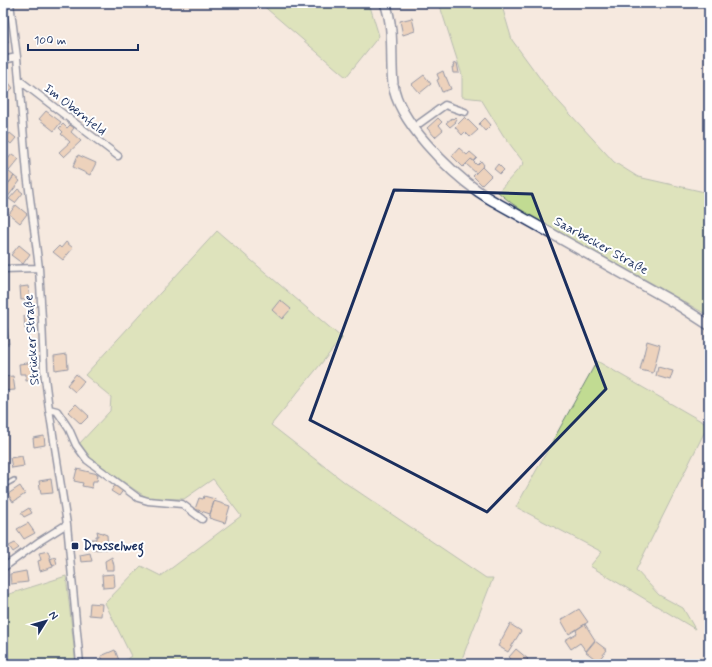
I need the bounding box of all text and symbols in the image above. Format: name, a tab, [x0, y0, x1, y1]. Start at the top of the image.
scale bar	[28, 26, 138, 52]
text: 100 m	[34, 33, 66, 49]
street label: Im Obernfeld	[40, 80, 110, 140]
street label: Saarbecker Straße	[551, 213, 651, 279]
street label: Strücker Straße	[20, 294, 44, 386]
place label: Drosselweg	[83, 538, 144, 558]
marker: Drosselweg	[70, 541, 80, 551]
north arrow	[26, 601, 66, 641]
text: N	[45, 608, 61, 623]

